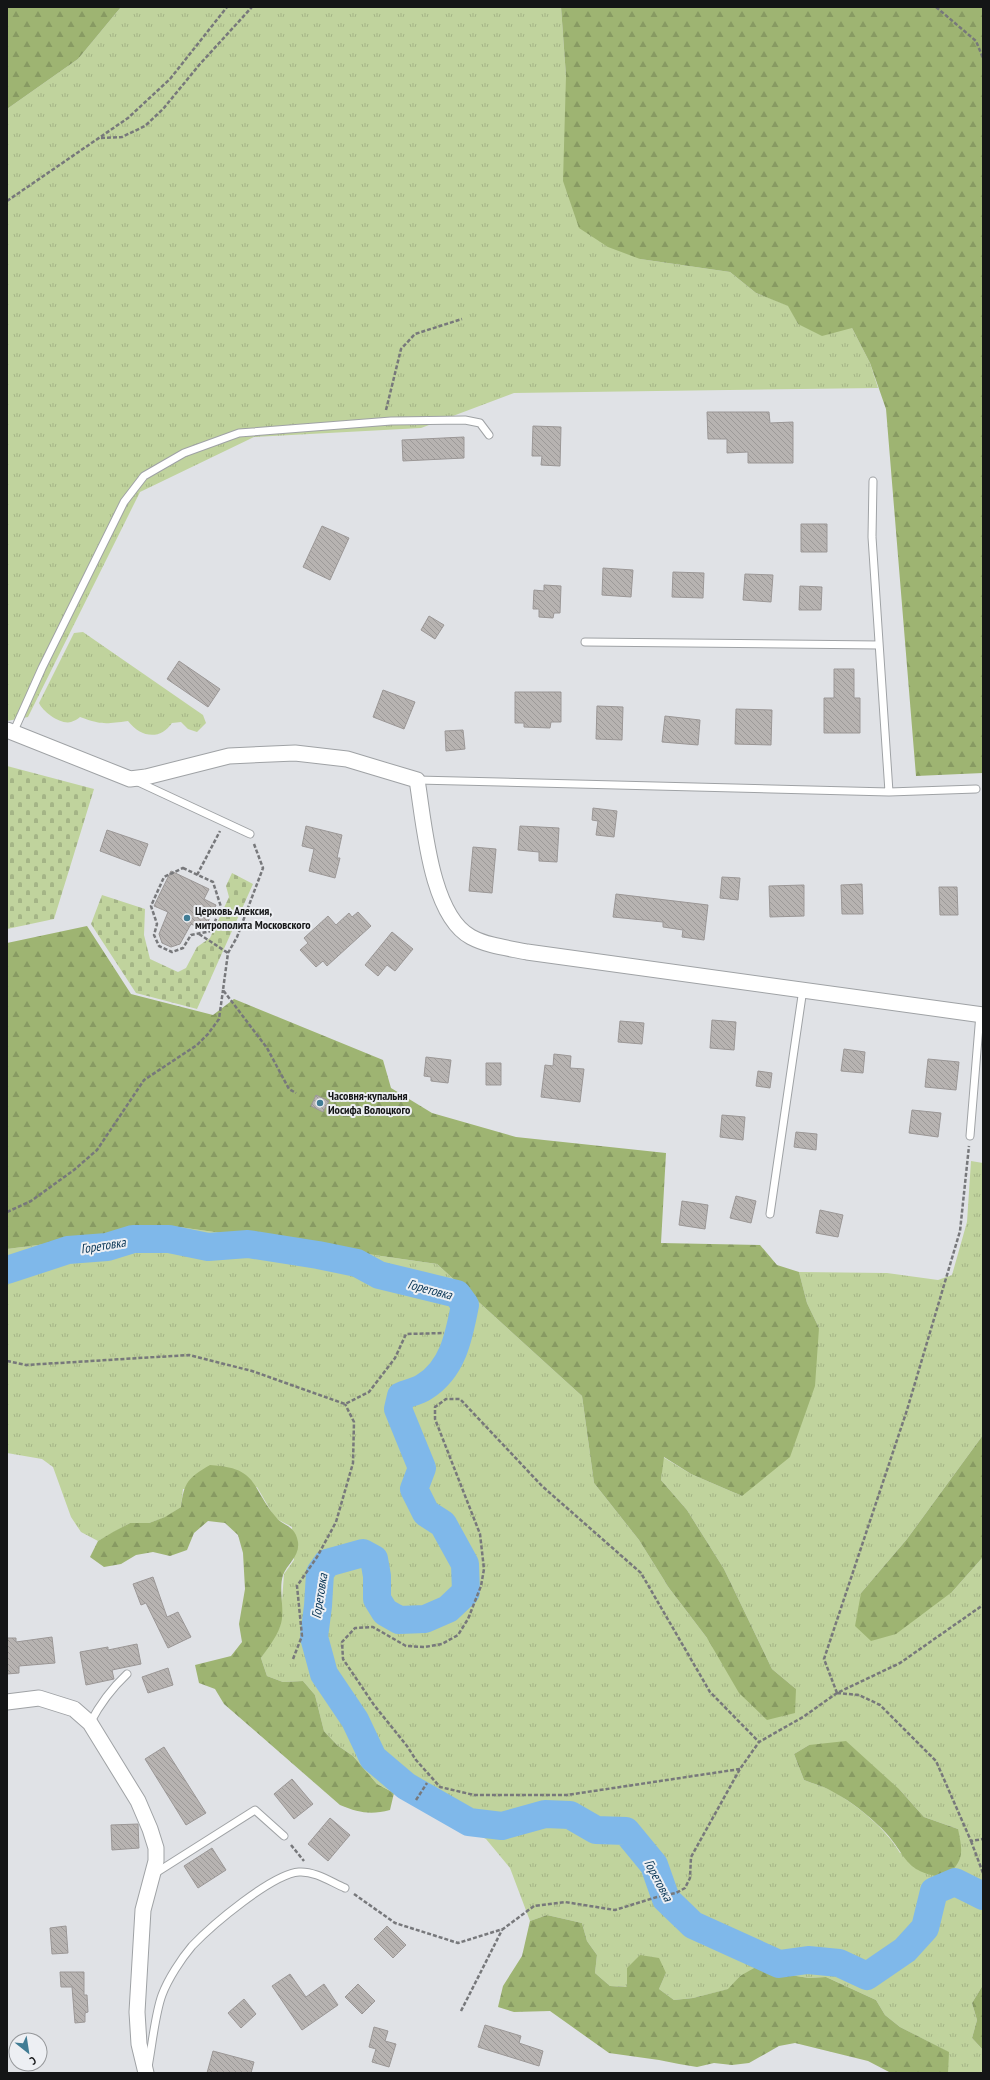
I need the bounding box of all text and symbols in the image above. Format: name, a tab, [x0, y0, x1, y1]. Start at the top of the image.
place label: Церковь Алексия, митрополита Московского	[195, 903, 311, 932]
marker: Церковь Алексия, митрополита Московского	[182, 913, 192, 923]
place label: Часовня-купальня Иосифа Волоцкого	[328, 1088, 411, 1117]
marker: Часовня-купальня Иосифа Волоцкого	[315, 1098, 325, 1108]
water label: Горетовка	[79, 1233, 128, 1257]
water label: Горетовка	[406, 1275, 455, 1304]
water label: Горетовка	[308, 1572, 332, 1620]
water label: Горетовка	[640, 1856, 677, 1905]
north arrow	[8, 2032, 48, 2072]
text: С	[27, 2053, 39, 2068]

